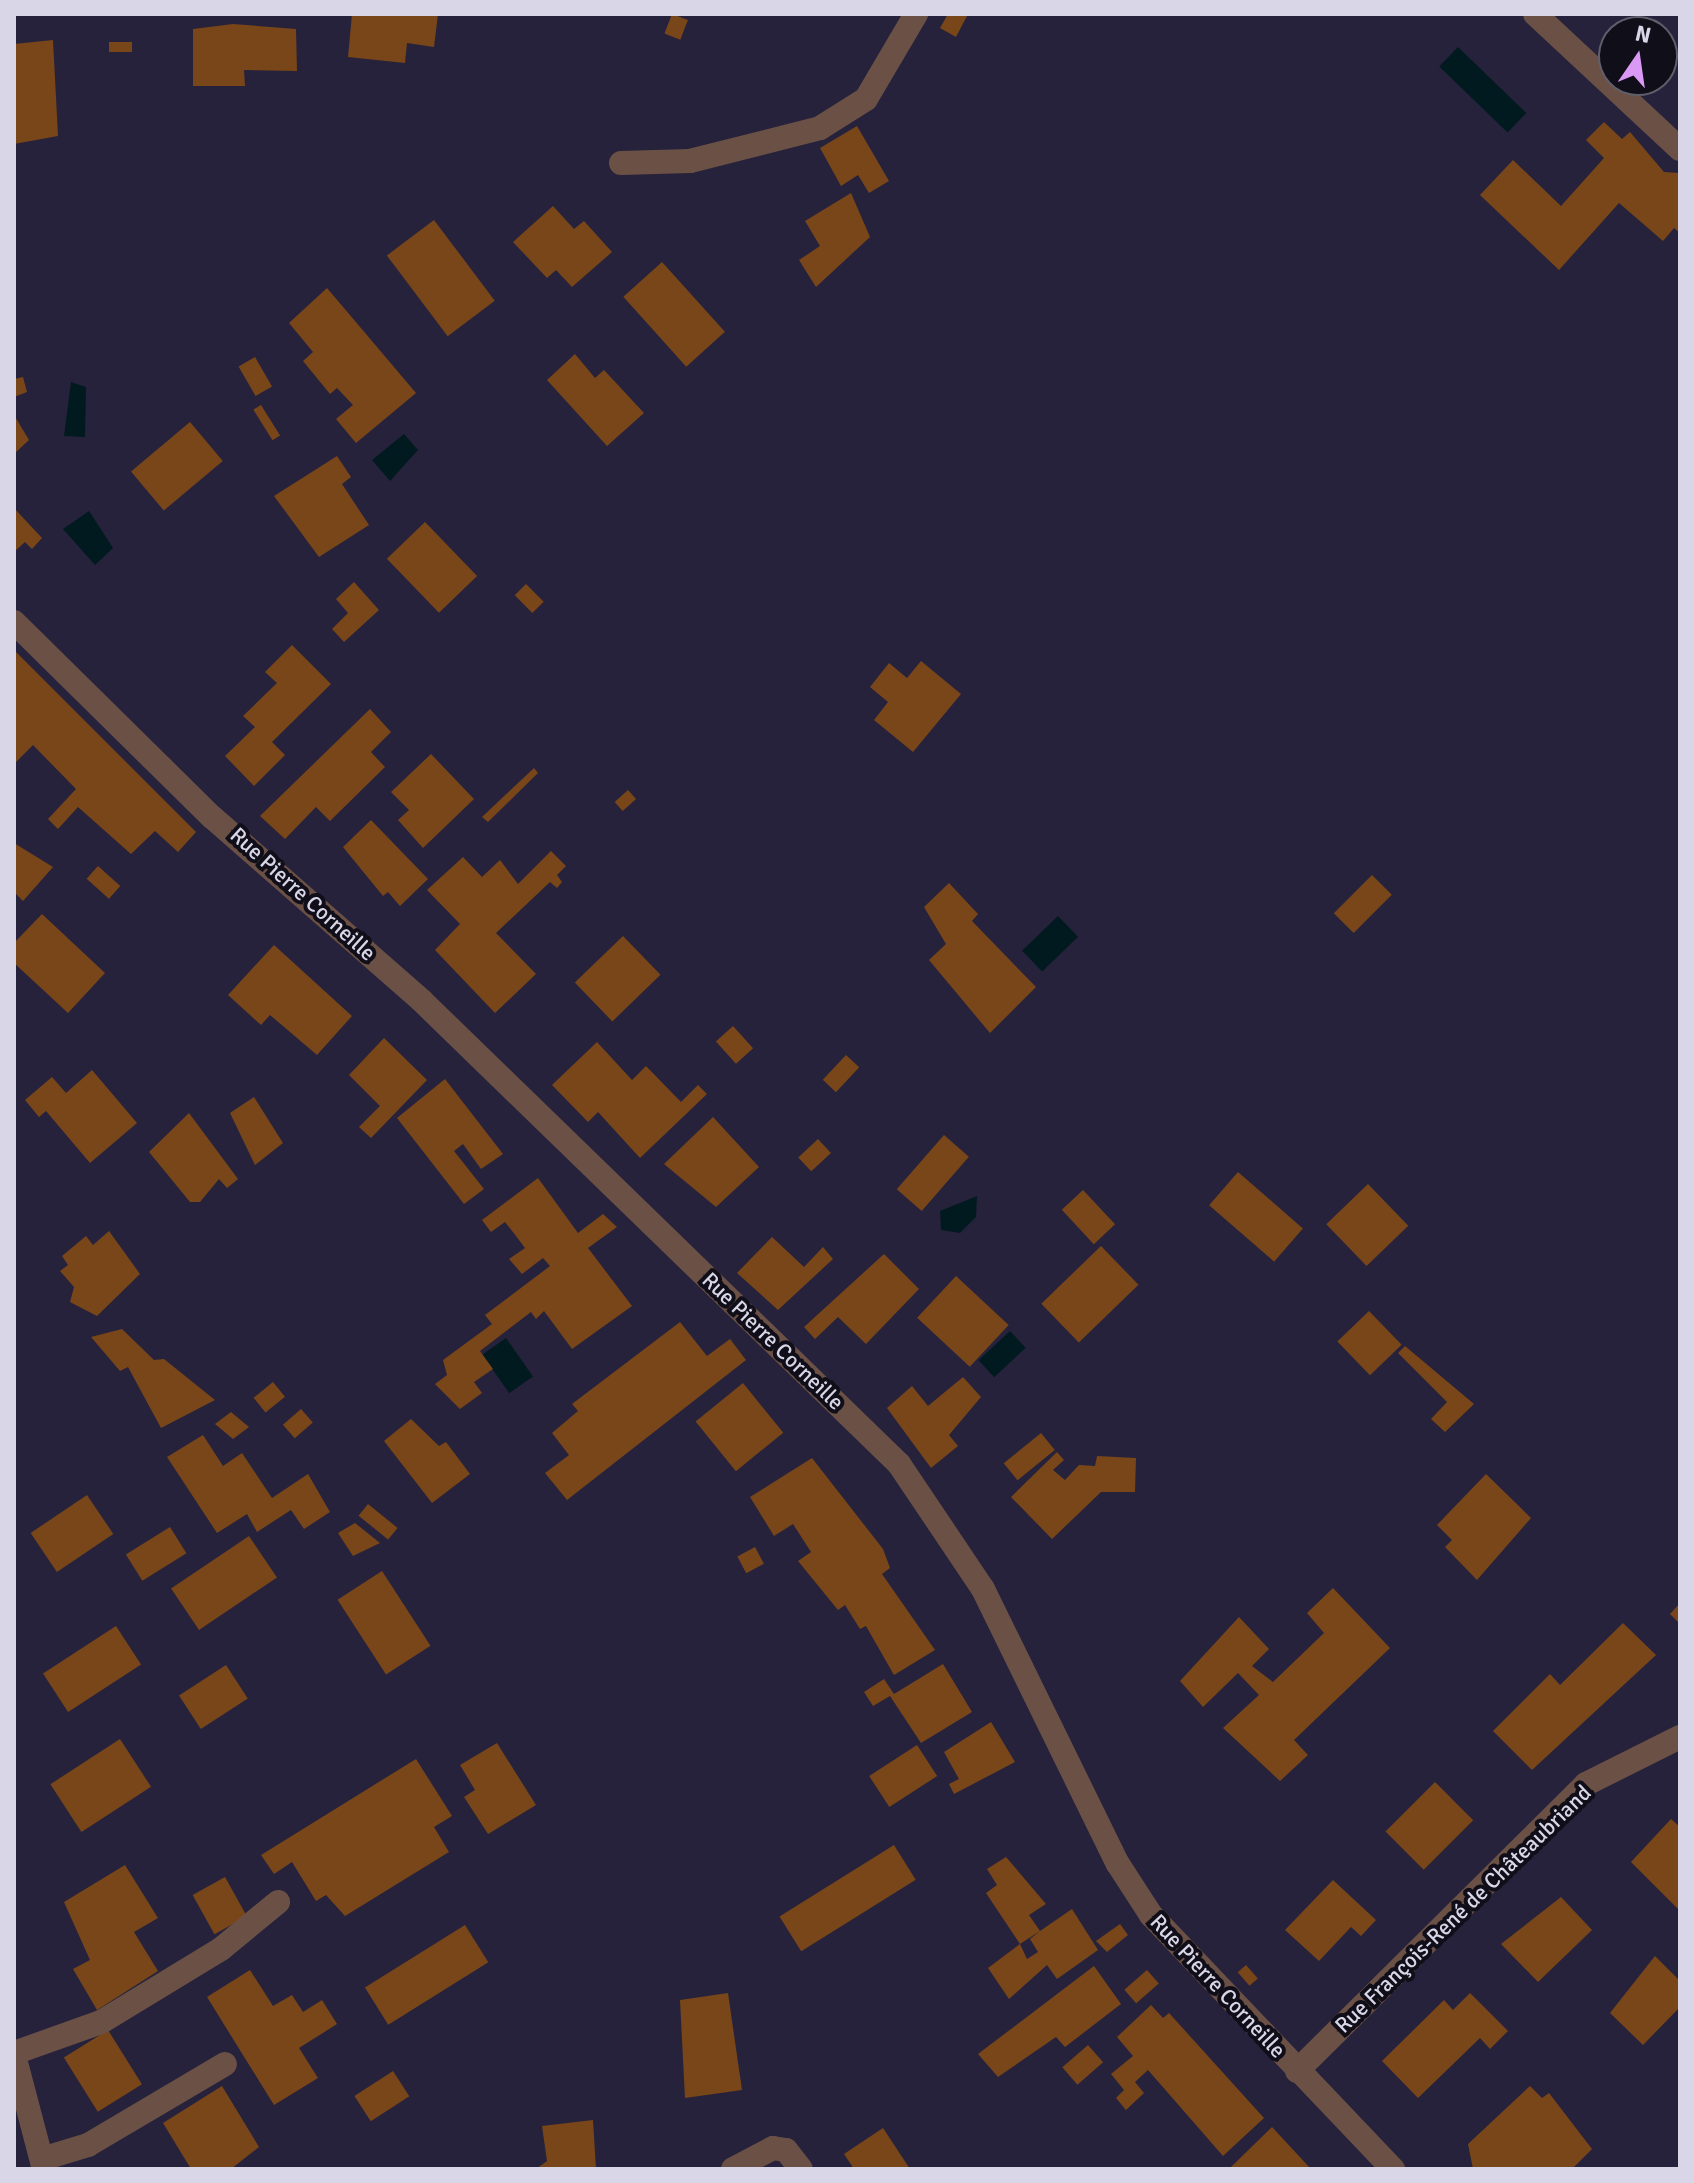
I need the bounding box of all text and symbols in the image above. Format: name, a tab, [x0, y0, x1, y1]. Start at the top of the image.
north arrow	[1598, 16, 1678, 96]
text: N	[1633, 19, 1654, 49]
street label: Rue Pierre Corneille	[225, 822, 381, 966]
street label: Rue Pierre Corneille	[697, 1267, 849, 1415]
street label: Rue François-René de Châteaubriand	[1330, 1779, 1596, 2039]
street label: Rue Pierre Corneille	[1145, 1909, 1291, 2063]

